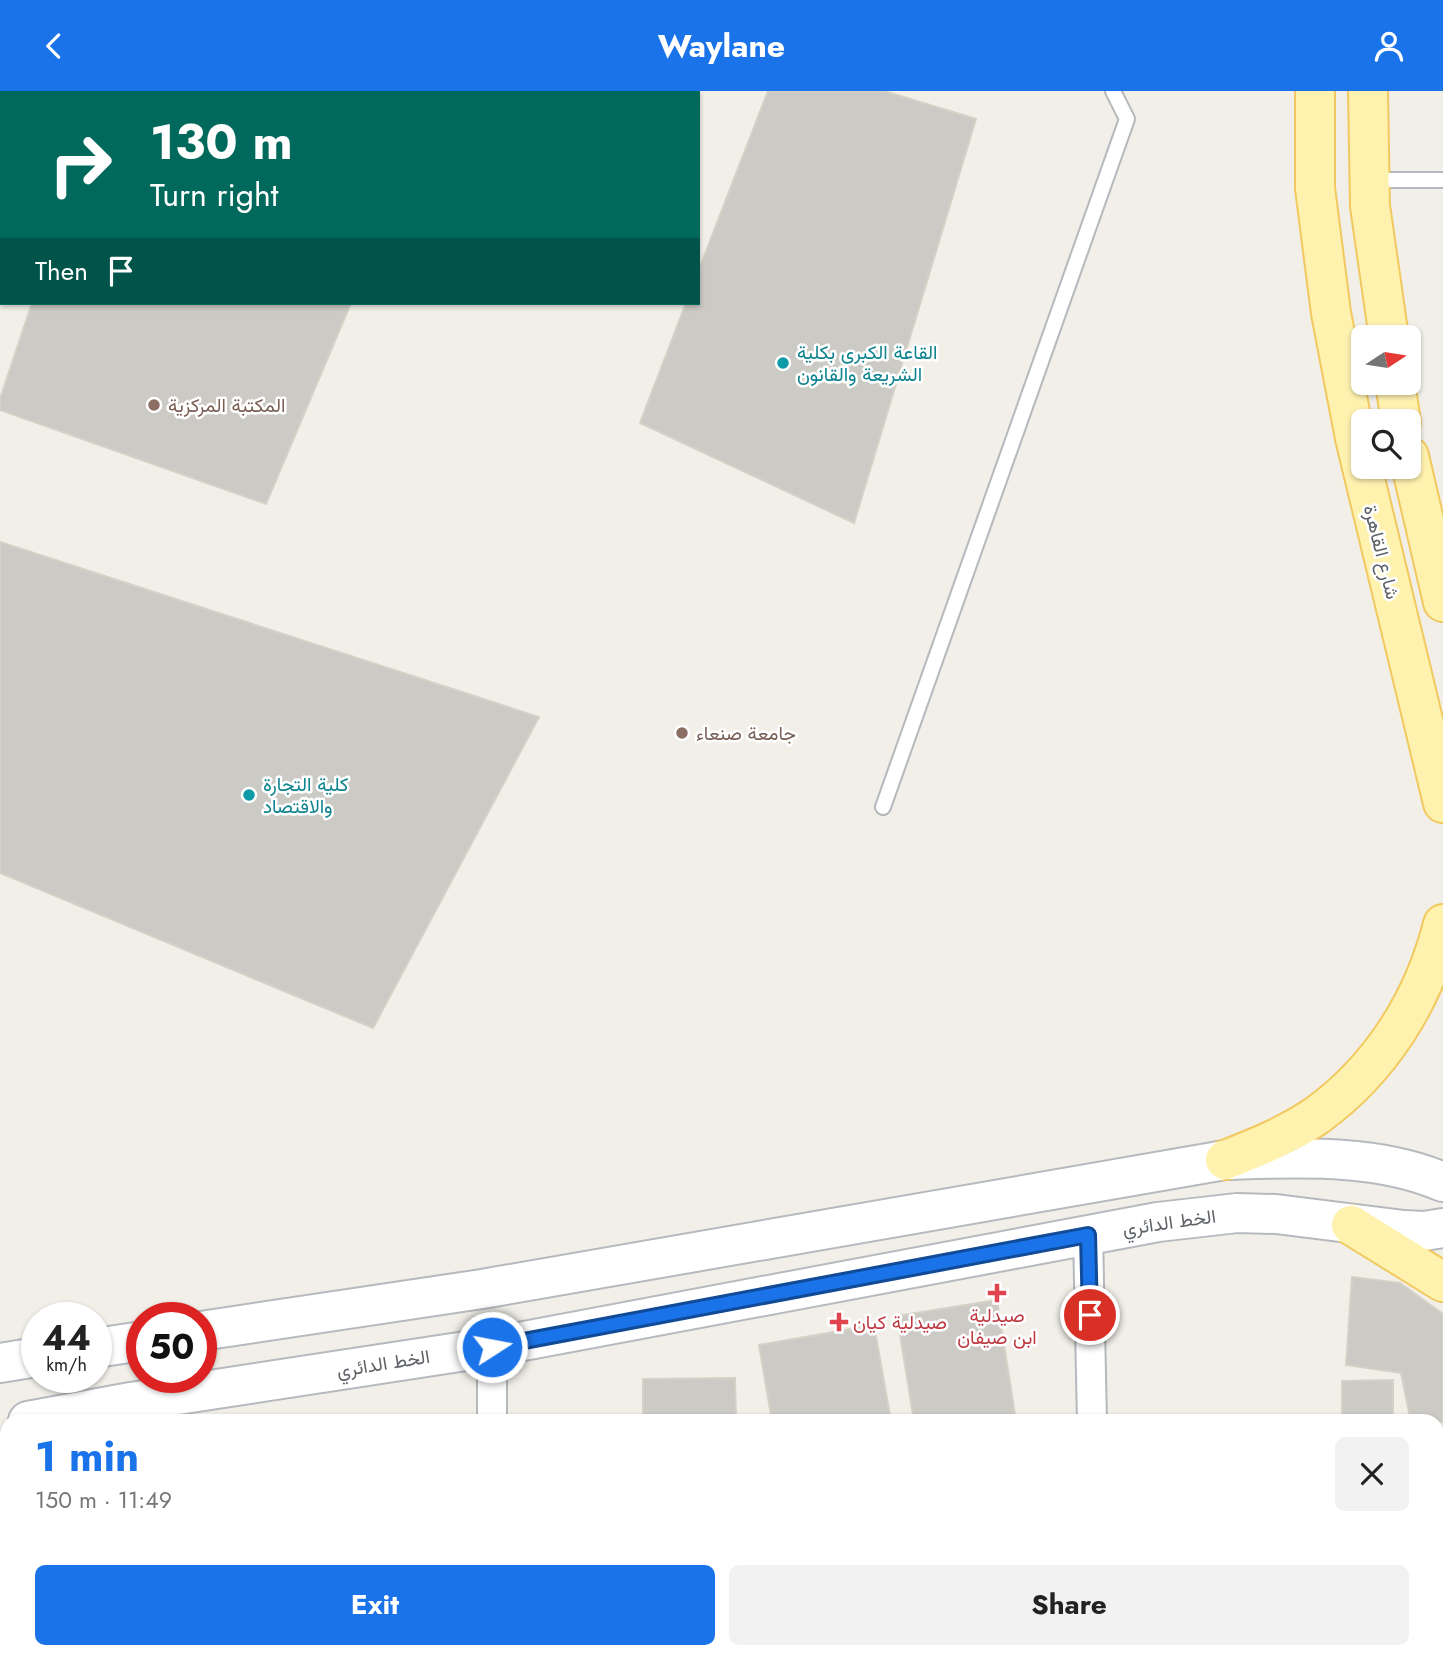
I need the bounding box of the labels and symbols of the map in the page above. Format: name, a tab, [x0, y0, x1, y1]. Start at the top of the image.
north arrow	[1351, 325, 1421, 395]
place label: القاعة الكبرى بكلية الشريعة والقانون	[797, 339, 937, 388]
marker: القاعة الكبرى بكلية الشريعة والقانون	[775, 355, 791, 371]
place label: المكتبة المركزية	[168, 392, 285, 419]
marker: المكتبة المركزية	[146, 397, 162, 413]
street label: شارع القاهرة	[1357, 502, 1406, 602]
place label: جامعة صنعاء	[696, 720, 796, 747]
marker: جامعة صنعاء	[674, 725, 690, 741]
place label: كلية التجارة والاقتصاد	[263, 771, 348, 820]
marker: كلية التجارة والاقتصاد	[241, 787, 257, 803]
street label: الخط الدائري	[1121, 1203, 1218, 1244]
marker: صيدلية ابن صيفان	[989, 1285, 1005, 1301]
pin	[1060, 1285, 1120, 1345]
speed limit sign: 50	[126, 1302, 217, 1393]
place label: صيدلية ابن صيفان	[957, 1302, 1037, 1351]
place label: صيدلية كيان	[853, 1309, 947, 1336]
position arrow	[455, 1310, 529, 1384]
marker: صيدلية كيان	[831, 1314, 847, 1330]
street label: الخط الدائري	[335, 1343, 432, 1386]

